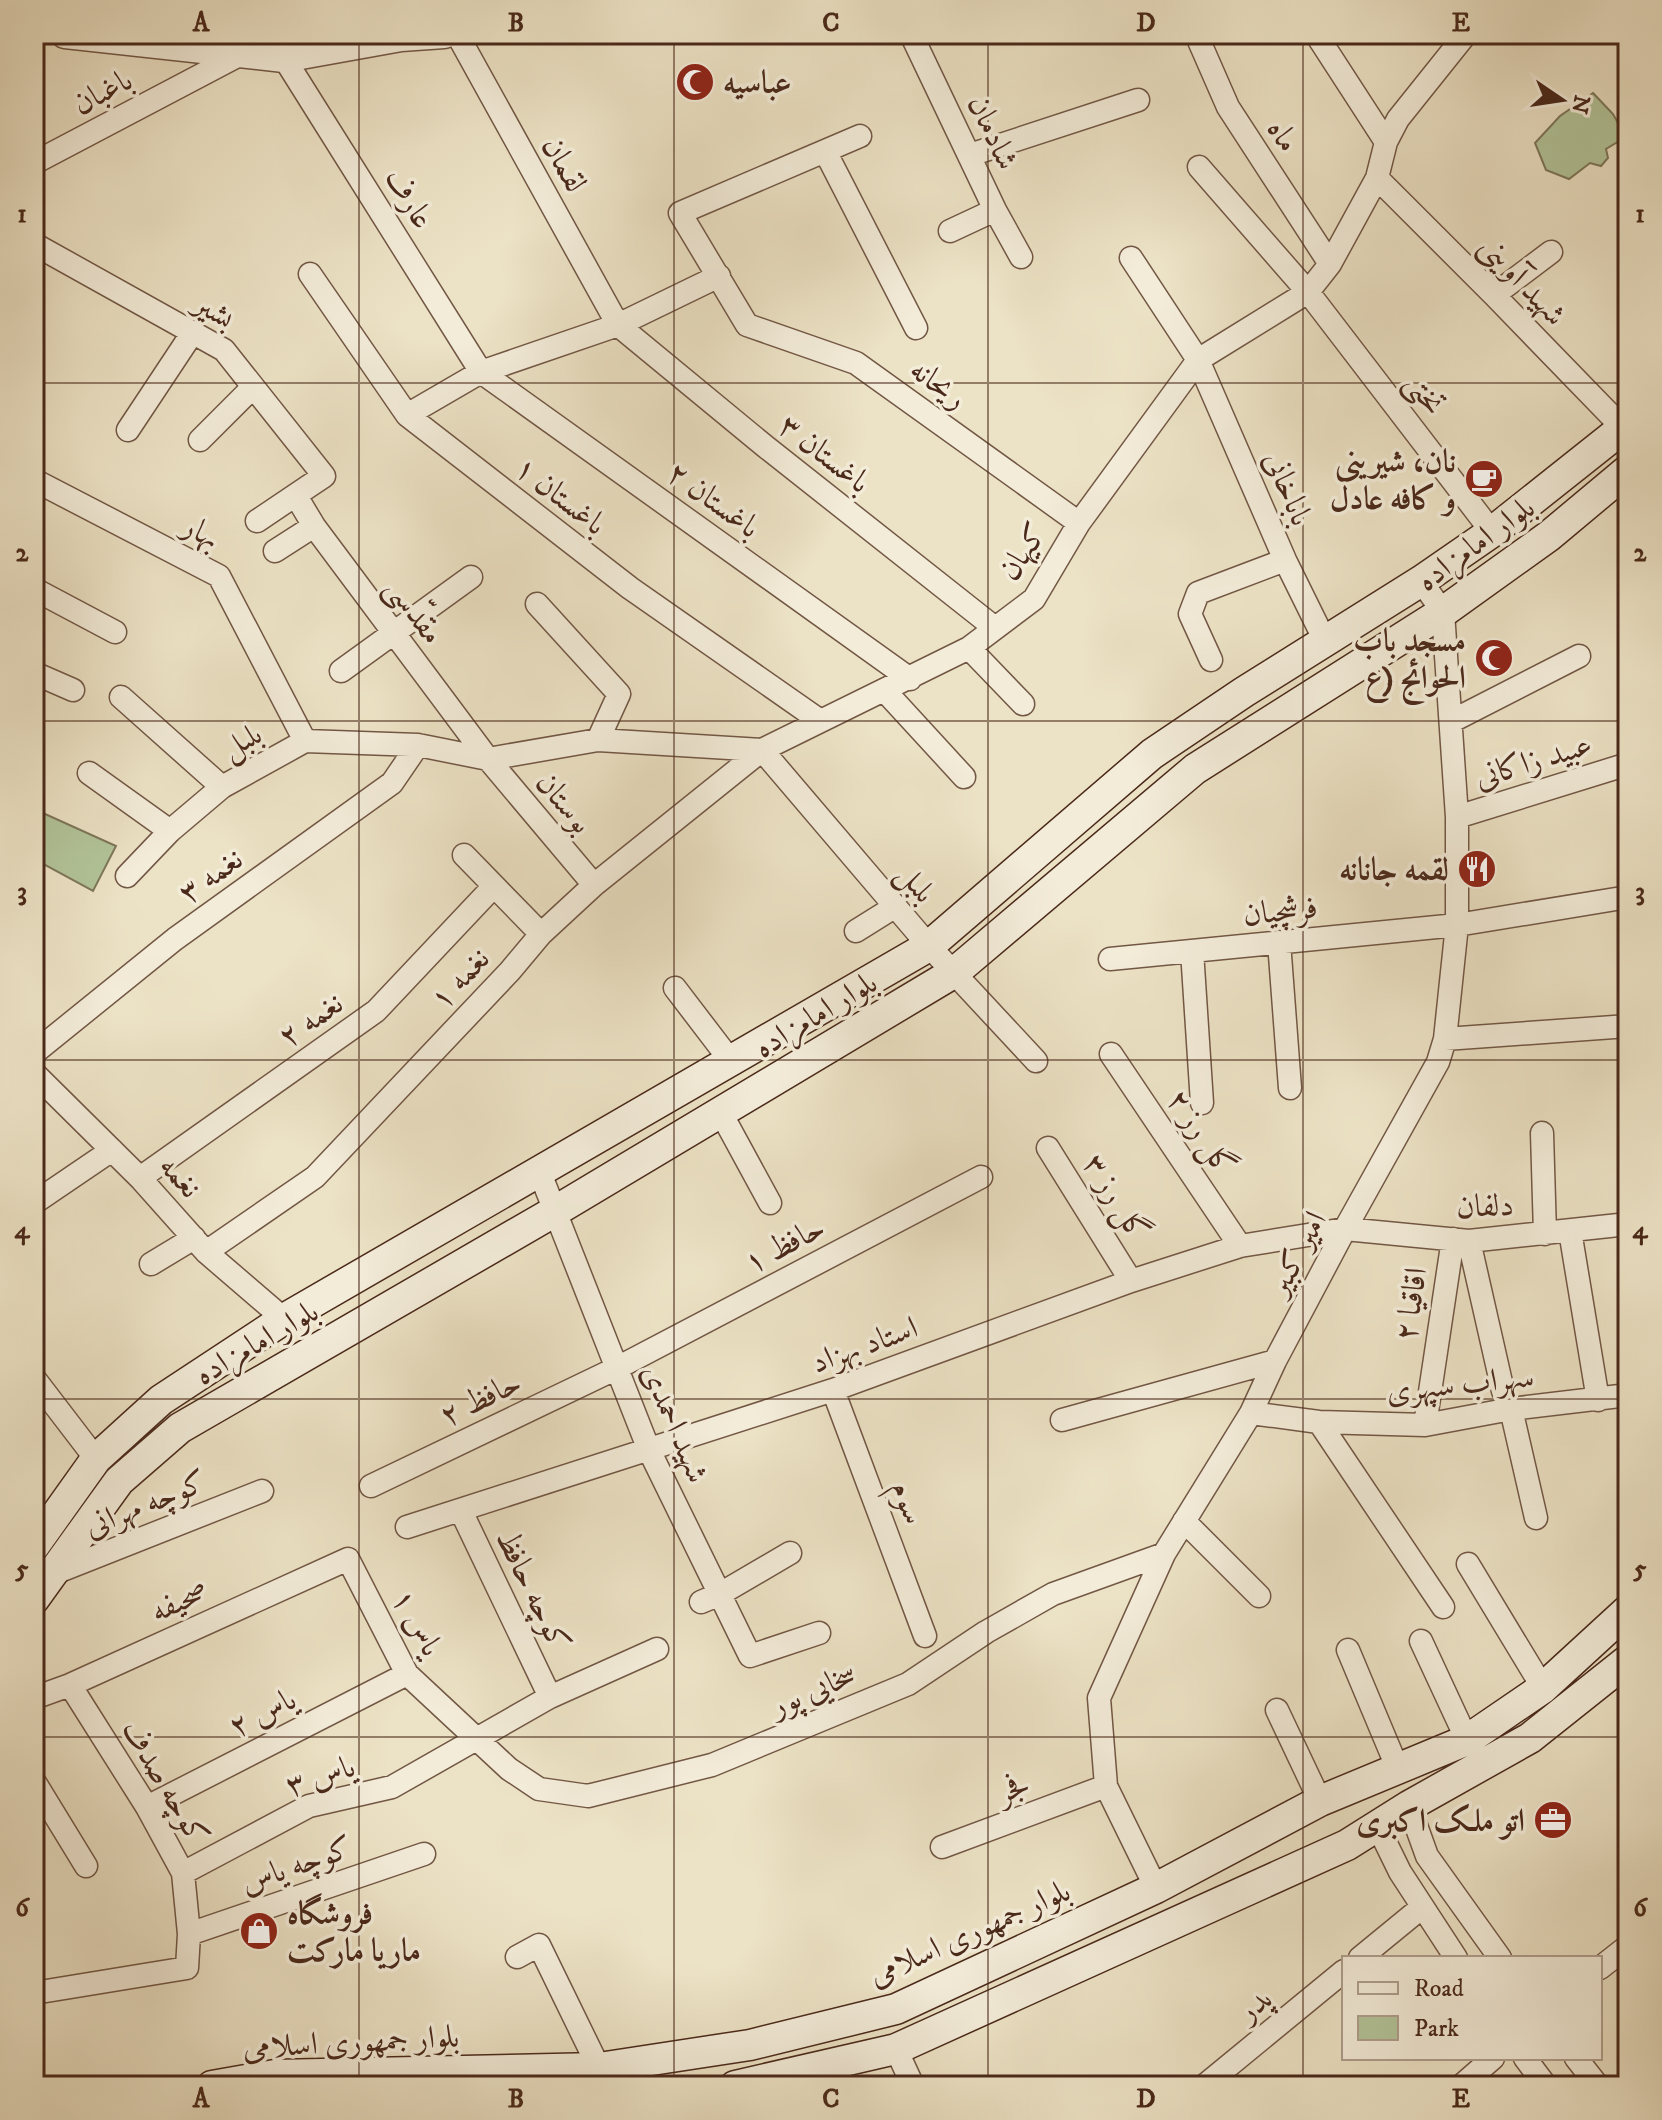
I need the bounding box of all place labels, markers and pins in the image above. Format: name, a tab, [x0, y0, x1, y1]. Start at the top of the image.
mosque icon: عباسیه	[674, 61, 716, 103]
place label: عباسیه	[723, 64, 792, 104]
place label: نان، شیرینی و کافه عادل	[1330, 443, 1456, 520]
cafe icon: نان، شیرینی و کافه عادل	[1463, 458, 1505, 500]
place label: مسجد باب الحوائج (ع	[1353, 622, 1466, 705]
mosque icon: مسجد باب الحوائج (ع	[1473, 637, 1515, 679]
restaurant icon: لقمه جانانه	[1456, 848, 1498, 890]
place label: لقمه جانانه	[1339, 851, 1449, 891]
office icon: اتو ملک اکبری	[1532, 1799, 1574, 1841]
place label: اتو ملک اکبری	[1356, 1802, 1525, 1842]
place label: فروشگاه ماریا مارکت	[287, 1893, 421, 1972]
shop icon: فروشگاه ماریا مارکت	[238, 1910, 280, 1952]

